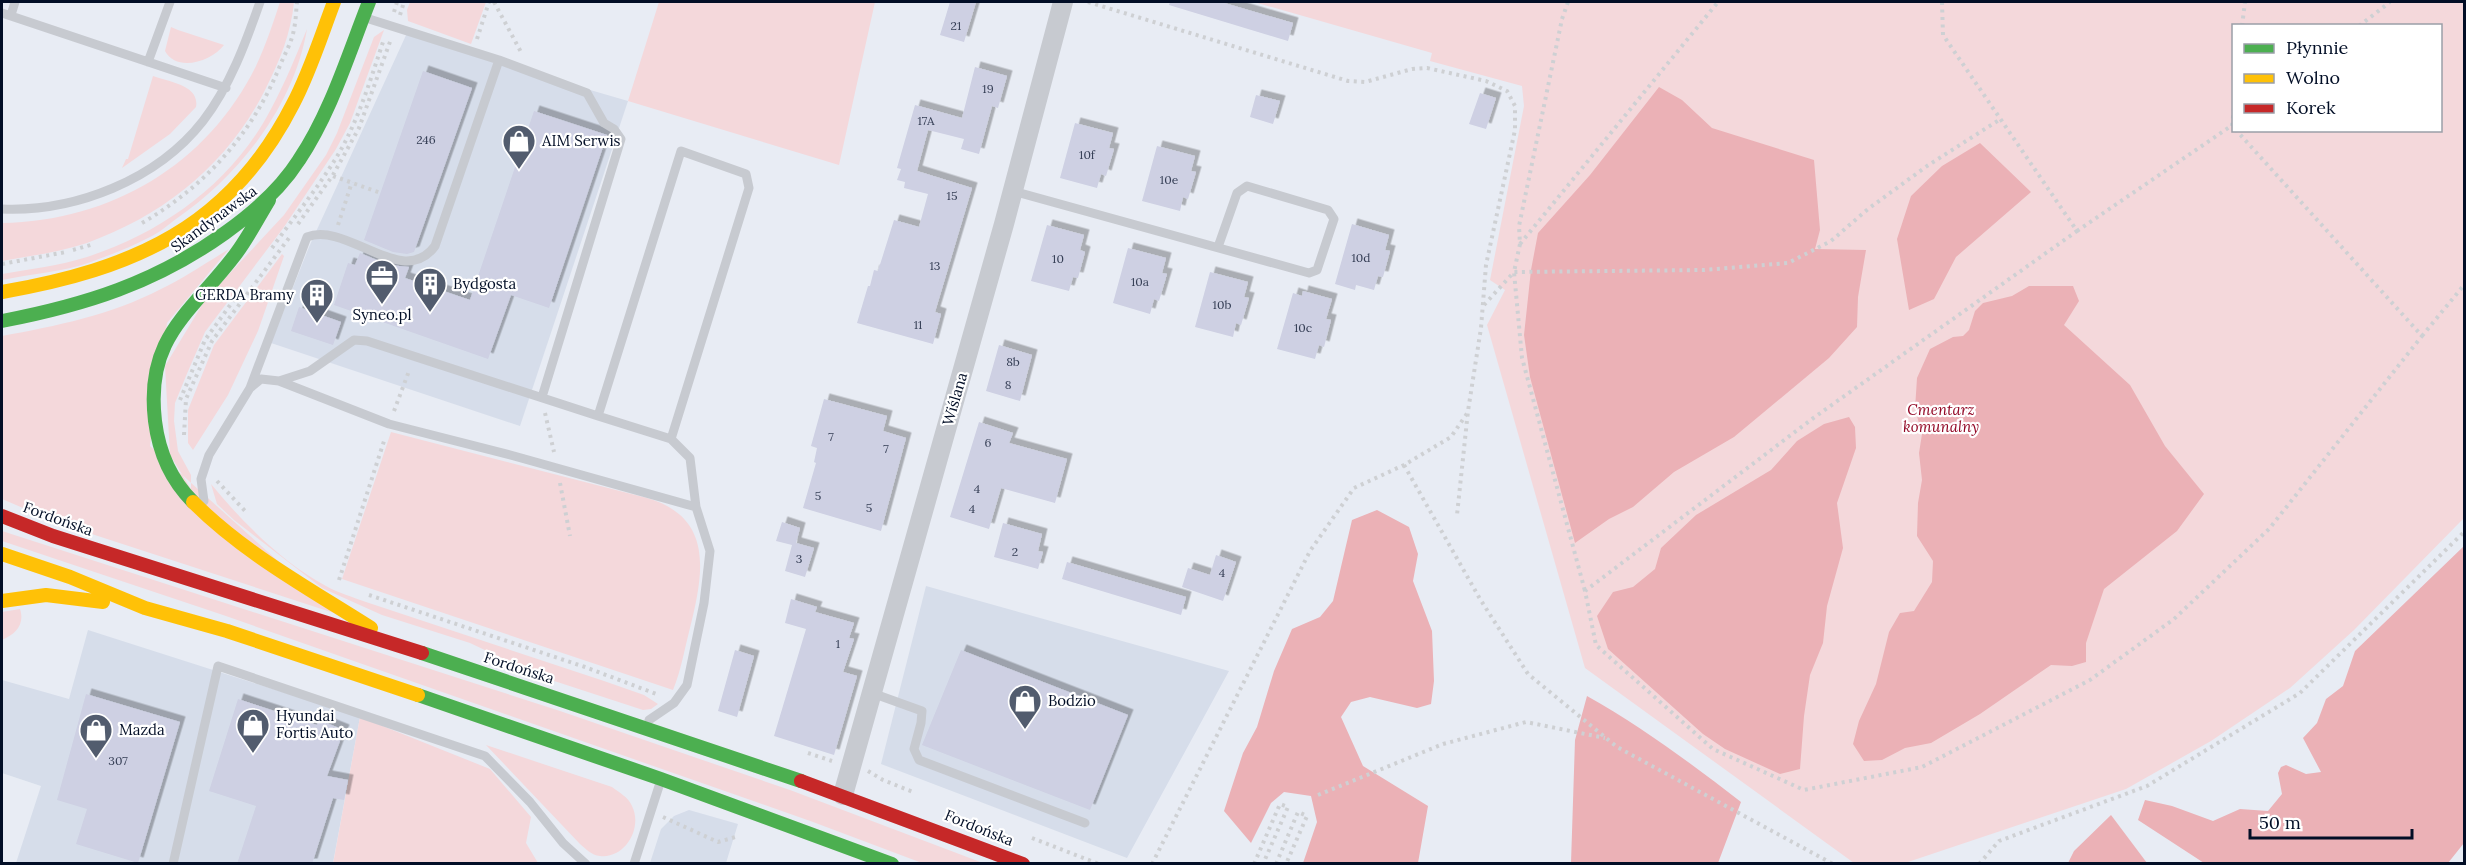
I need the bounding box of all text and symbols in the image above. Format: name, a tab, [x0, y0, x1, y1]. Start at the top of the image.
house number: 21	[951, 18, 961, 33]
legend	[2232, 24, 2442, 132]
text: Płynnie	[2286, 36, 2349, 59]
text: Wolno	[2286, 66, 2340, 89]
house number: 19	[982, 81, 994, 96]
text: Korek	[2286, 96, 2336, 119]
house number: 17A	[917, 113, 935, 128]
shop icon: AIM Serwis	[501, 123, 537, 170]
place label: AIM Serwis	[541, 131, 621, 150]
house number: 246	[416, 132, 436, 147]
house number: 10f	[1079, 147, 1096, 162]
house number: 10e	[1160, 172, 1179, 187]
street label: Skandynawska	[167, 181, 261, 256]
house number: 15	[947, 188, 957, 203]
house number: 10d	[1352, 250, 1371, 265]
house number: 10	[1052, 251, 1064, 266]
office icon: Syneo.pl	[364, 258, 400, 305]
house number: 13	[929, 258, 941, 273]
building icon: Bydgosta	[412, 266, 448, 313]
place label: Bydgosta	[453, 274, 517, 293]
house number: 10a	[1131, 274, 1149, 289]
building icon: GERDA Bramy	[299, 277, 335, 324]
place label: GERDA Bramy	[195, 285, 294, 304]
house number: 10b	[1213, 297, 1231, 312]
place label: Syneo.pl	[352, 305, 412, 324]
house number: 11	[914, 317, 922, 332]
house number: 10c	[1294, 320, 1312, 335]
house number: 8b	[1006, 354, 1020, 369]
street label: Wiślana	[938, 370, 971, 428]
house number: 8	[1005, 377, 1012, 392]
park label: Cmentarz komunalny	[1903, 400, 1979, 436]
house number: 7	[828, 429, 834, 444]
house number: 6	[985, 435, 992, 450]
house number: 7	[883, 441, 889, 456]
house number: 4	[974, 481, 981, 496]
house number: 5	[815, 488, 821, 503]
street label: Fordońska	[21, 497, 96, 540]
house number: 5	[866, 500, 872, 515]
house number: 4	[969, 501, 976, 516]
house number: 2	[1012, 544, 1018, 559]
house number: 3	[796, 551, 803, 566]
house number: 4	[1219, 565, 1226, 580]
house number: 1	[836, 636, 840, 651]
street label: Fordońska	[482, 647, 557, 688]
shop icon: Bodzio	[1007, 683, 1043, 730]
place label: Bodzio	[1048, 691, 1096, 710]
place label: Hyundai Fortis Auto	[276, 706, 353, 742]
shop icon: Hyundai Fortis Auto	[235, 707, 271, 754]
shop icon: Mazda	[78, 712, 114, 759]
place label: Mazda	[119, 720, 165, 739]
house number: 307	[108, 753, 128, 768]
scale bar	[2250, 802, 2412, 840]
street label: Fordońska	[942, 805, 1017, 850]
text: 50 m	[2259, 811, 2301, 834]

